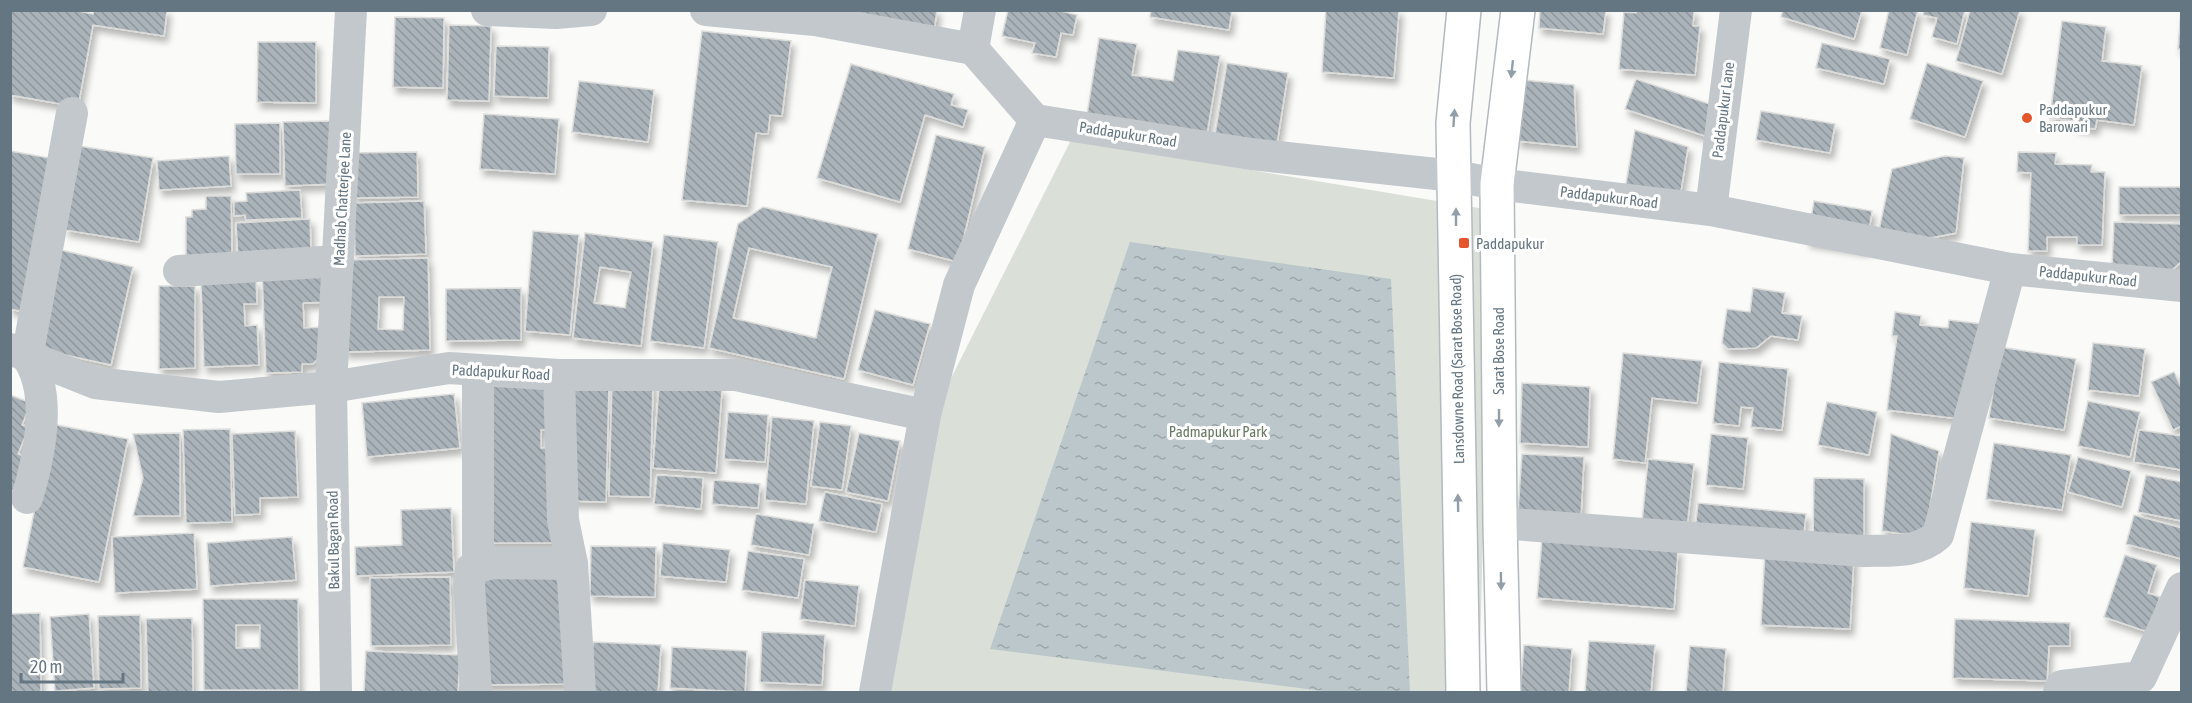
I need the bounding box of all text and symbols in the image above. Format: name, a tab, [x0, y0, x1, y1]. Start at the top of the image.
one-way arrow	[1507, 59, 1517, 78]
street label: Paddapukur Lane	[1709, 61, 1737, 159]
place label: Paddapukur Barowari	[2039, 101, 2107, 135]
one-way arrow	[1449, 108, 1458, 127]
marker: Paddapukur Barowari	[2020, 111, 2034, 125]
street label: Paddapukur Road	[1078, 118, 1178, 150]
street label: Madhab Chatterjee Lane	[330, 131, 354, 266]
street label: Paddapukur Road	[1559, 183, 1659, 211]
one-way arrow	[1451, 207, 1461, 226]
place label: Paddapukur	[1476, 235, 1544, 252]
marker: Paddapukur	[1457, 236, 1471, 250]
street label: Paddapukur Road	[2038, 262, 2138, 290]
street label: Lansdowne Road (Sarat Bose Road)	[1447, 274, 1467, 464]
street label: Sarat Bose Road	[1490, 307, 1507, 395]
street label: Paddapukur Road	[451, 361, 551, 383]
one-way arrow	[1494, 408, 1504, 427]
park label: Padmapukur Park	[1169, 423, 1268, 440]
street label: Bakul Bagan Road	[324, 490, 342, 590]
one-way arrow	[1453, 493, 1463, 512]
one-way arrow	[1496, 572, 1506, 591]
scale bar	[21, 646, 123, 684]
text: 20 m	[30, 656, 62, 677]

